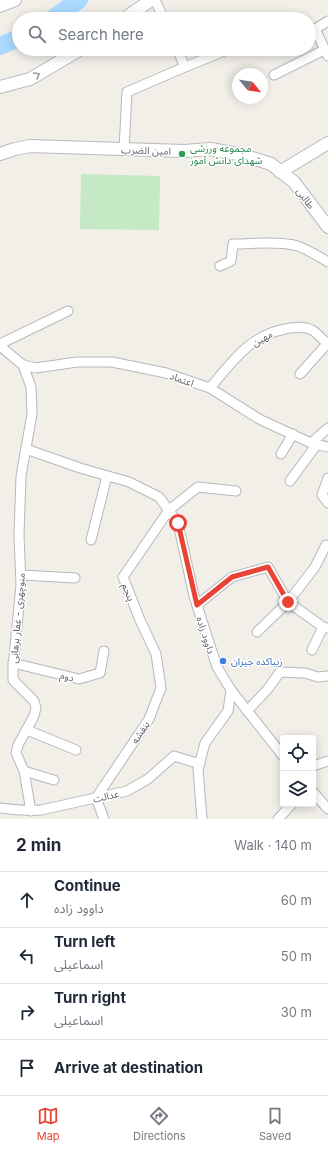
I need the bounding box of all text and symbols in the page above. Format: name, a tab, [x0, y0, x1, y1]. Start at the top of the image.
search box	[12, 12, 316, 56]
icon: search	[26, 23, 48, 45]
text: Search here	[58, 25, 144, 44]
north arrow	[232, 68, 268, 104]
one-way arrow	[33, 73, 40, 80]
place label: مجموعه ورزشی شهدای دانش آموز	[189, 142, 263, 167]
street label: امین الضرب	[121, 143, 171, 158]
marker: مجموعه ورزشی شهدای دانش آموز	[177, 149, 187, 159]
street label: طالبی	[294, 185, 318, 211]
street label: مهین	[250, 328, 274, 348]
street label: اعتماد	[168, 369, 196, 389]
route start	[169, 514, 187, 532]
street label: منوچهری - غفار برهانی	[7, 572, 28, 664]
street label: پنجم	[118, 581, 138, 604]
route end	[279, 593, 297, 611]
street label: داوود زاده	[193, 615, 218, 656]
place label: زیباکده جیران	[231, 655, 283, 668]
marker: زیباکده جیران	[218, 656, 228, 666]
street label: دوم	[58, 668, 75, 686]
street label: بنفشه	[128, 718, 152, 746]
map controls	[280, 735, 316, 807]
button: locate	[280, 735, 316, 771]
button: layers	[280, 771, 316, 807]
street label: عدالت	[92, 787, 120, 805]
text: 2 min	[16, 835, 61, 855]
text: Walk · 140 m	[234, 837, 312, 853]
text: Continue	[54, 876, 121, 895]
icon: ahead	[16, 889, 38, 911]
text: 60 m	[281, 892, 312, 908]
text: داوود زاده	[54, 900, 104, 916]
text: Turn left	[54, 932, 115, 951]
icon: left	[16, 945, 38, 967]
text: 50 m	[281, 948, 312, 964]
text: اسماعیلی	[54, 956, 103, 972]
text: Turn right	[54, 988, 126, 1007]
icon: right	[16, 1001, 38, 1023]
text: 30 m	[281, 1004, 312, 1020]
text: اسماعیلی	[54, 1012, 103, 1028]
icon: arrive	[16, 1057, 38, 1079]
text: Arrive at destination	[54, 1058, 203, 1077]
tab: Map	[37, 1105, 60, 1143]
tab: Directions	[133, 1105, 186, 1143]
tab: Saved	[259, 1105, 291, 1143]

